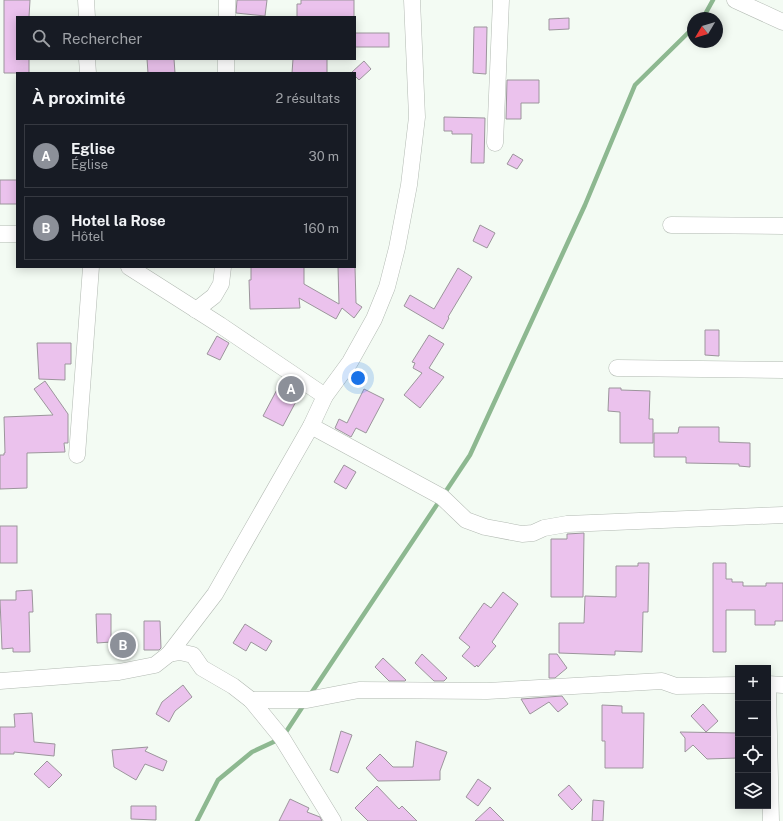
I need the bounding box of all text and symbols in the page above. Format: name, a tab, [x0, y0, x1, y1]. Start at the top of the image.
north arrow	[687, 12, 723, 48]
search box	[16, 16, 356, 60]
icon: search	[30, 27, 52, 49]
text: Rechercher	[62, 30, 142, 47]
text: À proximité	[32, 88, 126, 108]
text: 2 résultats	[276, 91, 340, 106]
text: Eglise	[71, 140, 115, 157]
text: A	[41, 149, 51, 164]
text: 30 m	[309, 149, 339, 164]
text: Église	[71, 157, 108, 172]
text: Hotel la Rose	[71, 212, 166, 229]
text: B	[42, 221, 50, 236]
text: 160 m	[303, 221, 339, 236]
text: Hôtel	[71, 229, 104, 244]
your location	[348, 368, 368, 388]
pin: A	[278, 374, 304, 404]
pin: B	[110, 630, 136, 660]
map controls	[735, 665, 771, 809]
button: +	[735, 665, 771, 701]
button: −	[735, 701, 771, 737]
button: locate	[735, 737, 771, 773]
button: layers	[735, 773, 771, 809]

